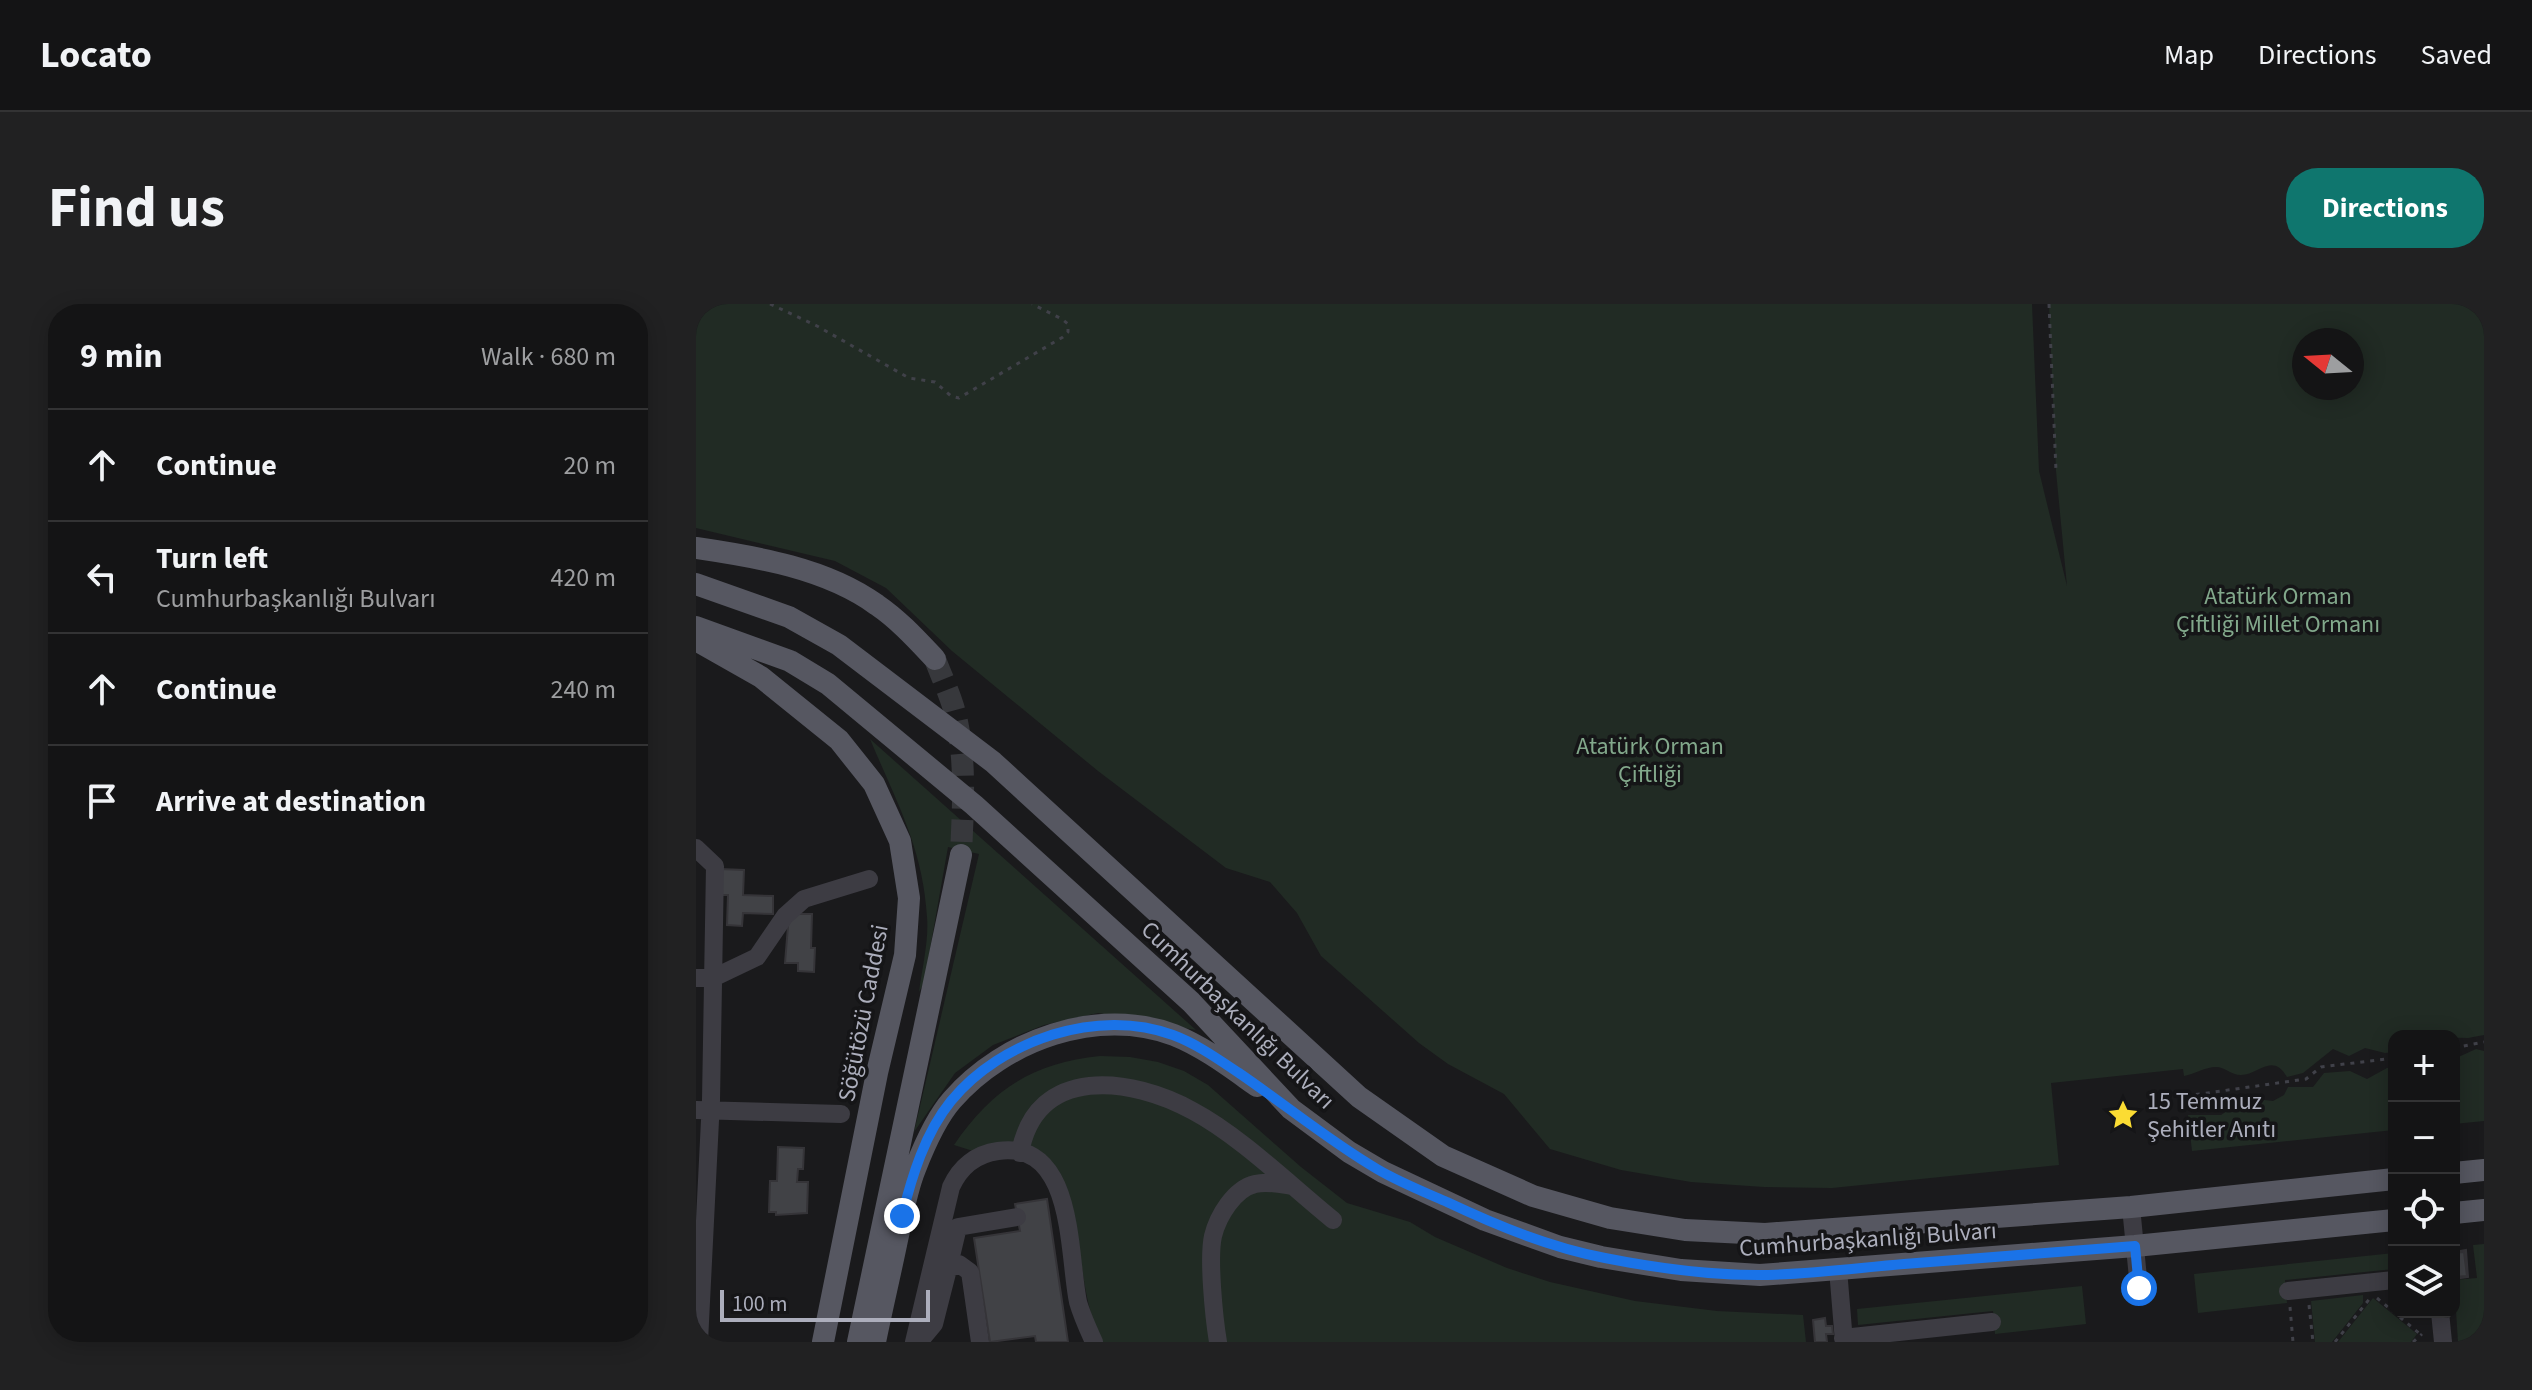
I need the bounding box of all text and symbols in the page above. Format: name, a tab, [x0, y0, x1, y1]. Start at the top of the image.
text: Locato	[40, 28, 152, 82]
text: Map	[2164, 35, 2214, 75]
text: Directions	[2258, 35, 2377, 75]
text: Saved	[2421, 35, 2492, 75]
button: Directions	[2286, 168, 2484, 248]
text: Find us	[48, 169, 225, 248]
north arrow	[2292, 328, 2364, 400]
text: 9 min	[80, 332, 163, 381]
text: Walk · 680 m	[481, 338, 616, 375]
icon: ahead	[80, 443, 124, 487]
text: Continue	[156, 444, 277, 487]
text: 20 m	[563, 447, 616, 484]
text: Turn left	[156, 537, 268, 580]
icon: left	[80, 555, 124, 599]
text: 420 m	[550, 559, 616, 596]
park label: Atatürk Orman Çiftliği Millet Ormanı	[2176, 579, 2380, 642]
text: Cumhurbaşkanlığı Bulvarı	[156, 580, 436, 617]
icon: ahead	[80, 667, 124, 711]
text: Continue	[156, 668, 277, 711]
text: 240 m	[550, 671, 616, 708]
park label: Atatürk Orman Çiftliği	[1576, 729, 1724, 792]
icon: arrive	[80, 779, 124, 823]
text: Arrive at destination	[156, 780, 426, 823]
street label: Cumhurbaşkanlığı Bulvarı	[1133, 913, 1343, 1118]
street label: Söğütözü Caddesi	[829, 922, 898, 1105]
map controls	[2388, 1030, 2460, 1318]
button: +	[2388, 1030, 2460, 1102]
place label: 15 Temmuz Şehitler Anıtı	[2147, 1084, 2276, 1147]
place icon: 15 Temmuz Şehitler Anıtı	[2106, 1098, 2140, 1132]
button: −	[2388, 1102, 2460, 1174]
button: locate	[2388, 1174, 2460, 1246]
route end	[884, 1198, 920, 1234]
street label: Cumhurbaşkanlığı Bulvarı	[1738, 1213, 1998, 1266]
button: layers	[2388, 1246, 2460, 1318]
route start	[2121, 1270, 2157, 1306]
scale bar	[720, 1286, 930, 1322]
text: 100 m	[732, 1288, 787, 1320]

